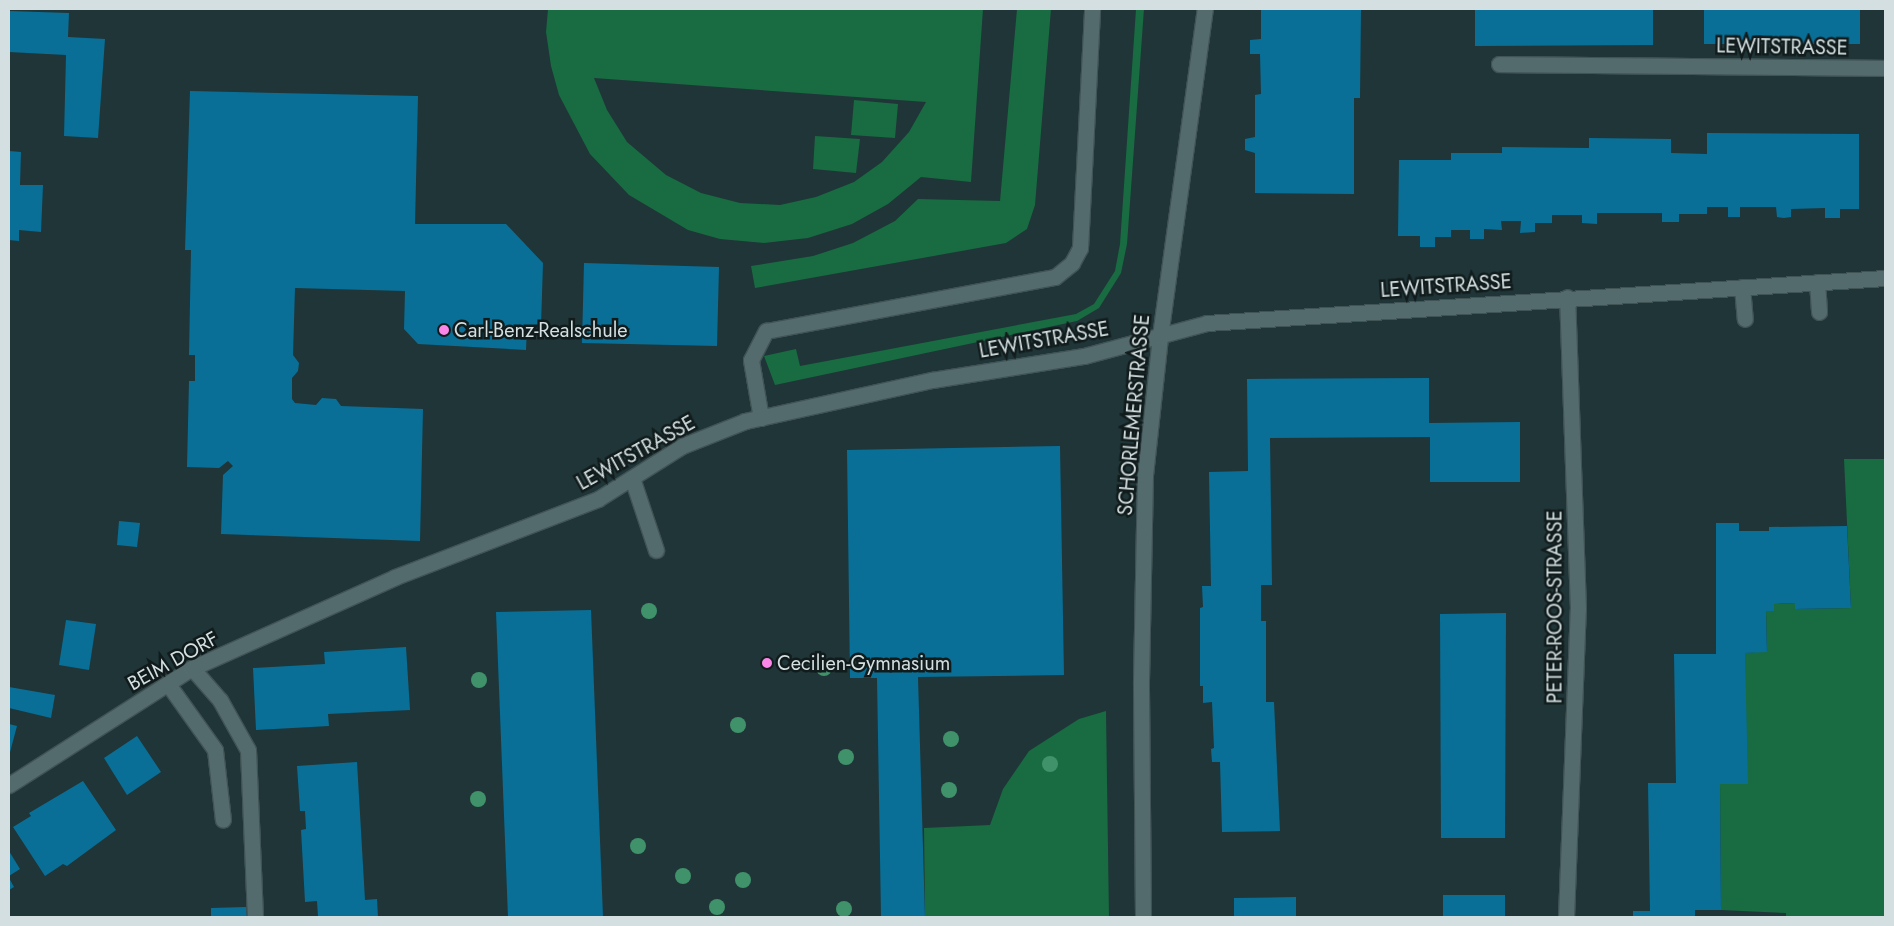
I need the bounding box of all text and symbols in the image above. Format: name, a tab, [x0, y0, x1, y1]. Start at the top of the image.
street label: LEWITSTRASSE	[1716, 34, 1848, 60]
street label: LEWITSTRASSE	[1380, 269, 1512, 303]
street label: SCHORLEMERSTRASSE	[1113, 313, 1155, 517]
street label: LEWITSTRASSE	[977, 317, 1111, 363]
place label: Carl-Benz-Realschule	[454, 318, 628, 342]
marker: Carl-Benz-Realschule	[438, 324, 450, 336]
street label: LEWITSTRASSE	[573, 411, 699, 495]
street label: PETER-ROOS-STRASSE	[1543, 510, 1567, 704]
street label: BEIM DORF	[124, 626, 222, 696]
place label: Cecilien-Gymnasium	[777, 651, 950, 675]
marker: Cecilien-Gymnasium	[761, 657, 773, 669]

